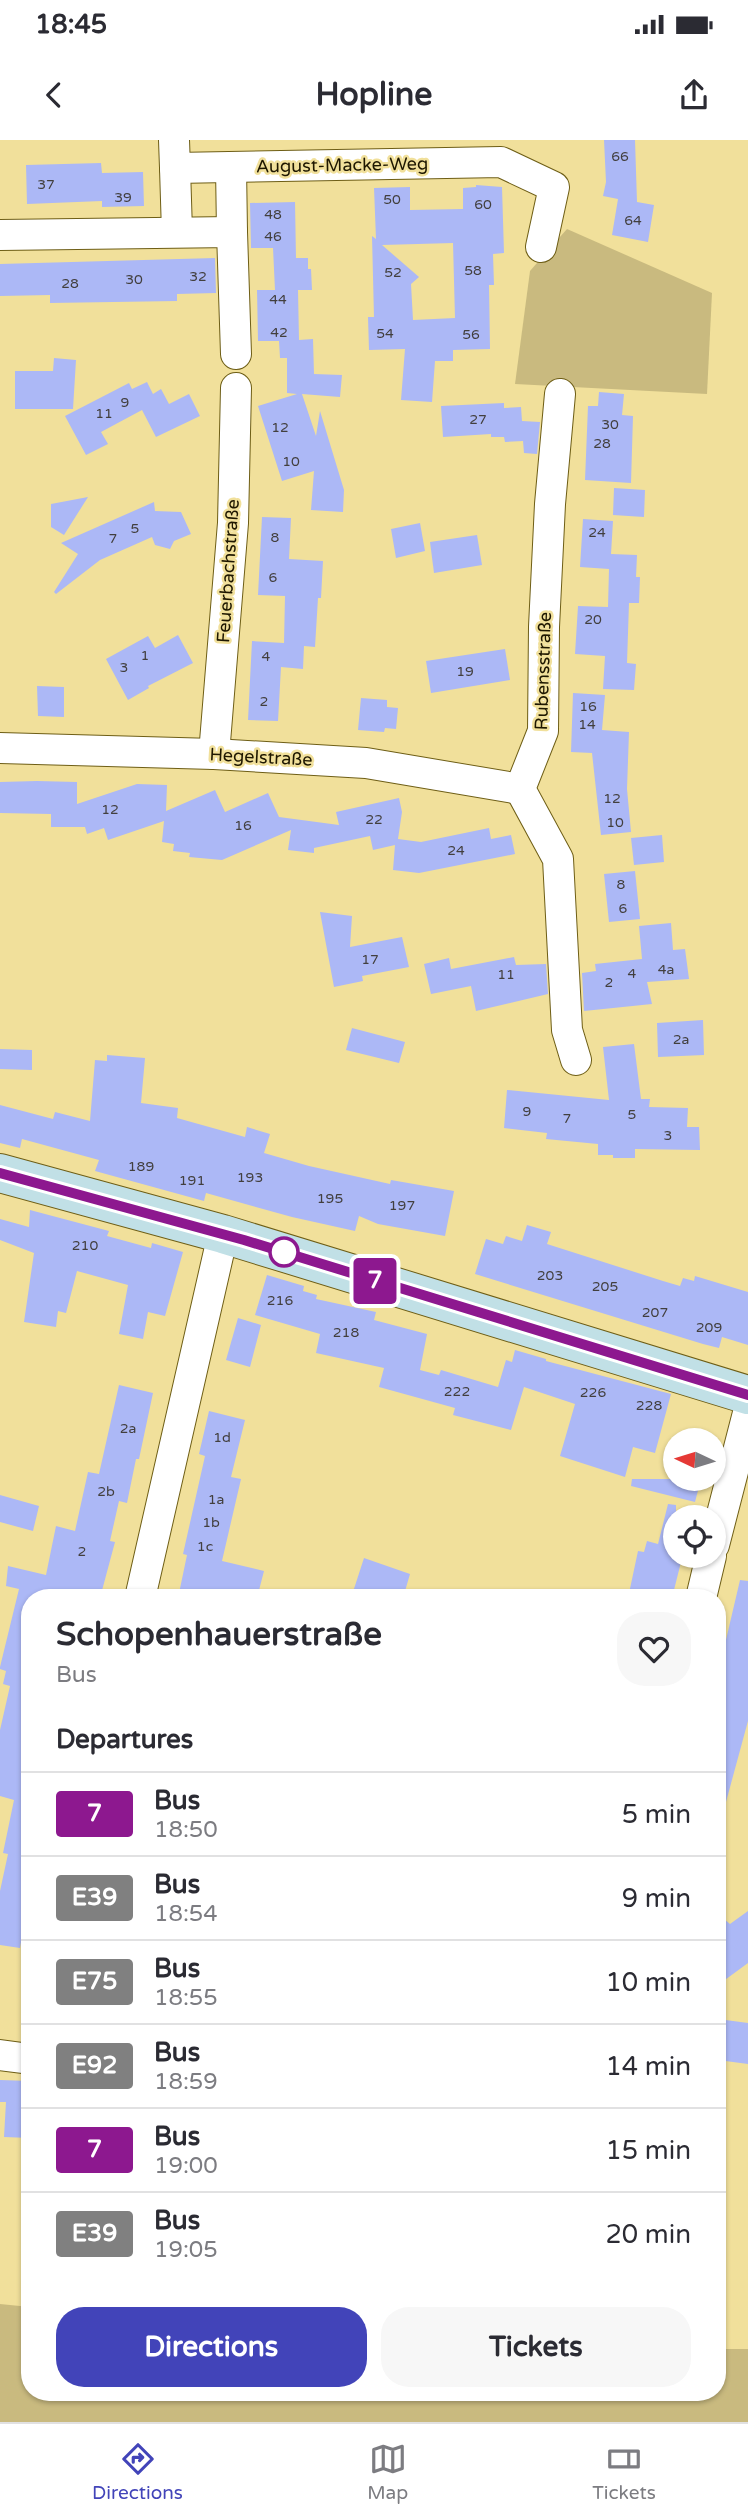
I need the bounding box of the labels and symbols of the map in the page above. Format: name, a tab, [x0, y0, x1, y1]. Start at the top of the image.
house number: 66	[611, 148, 629, 165]
street label: August-Macke-Weg	[256, 152, 428, 178]
house number: 37	[37, 176, 55, 193]
house number: 39	[114, 189, 132, 206]
house number: 50	[383, 191, 401, 208]
house number: 60	[474, 196, 492, 213]
house number: 48	[264, 206, 282, 223]
house number: 64	[624, 212, 642, 229]
house number: 46	[264, 228, 282, 245]
house number: 58	[464, 262, 482, 279]
house number: 52	[384, 264, 402, 281]
house number: 32	[189, 268, 207, 285]
house number: 30	[125, 271, 143, 288]
house number: 28	[61, 275, 79, 292]
house number: 44	[269, 291, 287, 308]
house number: 42	[270, 324, 288, 341]
house number: 54	[376, 325, 394, 342]
house number: 56	[462, 326, 480, 343]
house number: 9	[121, 394, 129, 411]
house number: 11	[95, 405, 113, 422]
house number: 27	[469, 411, 487, 428]
house number: 30	[601, 416, 619, 433]
house number: 12	[271, 419, 289, 436]
house number: 28	[593, 435, 611, 452]
house number: 10	[282, 453, 300, 470]
street label: Feuerbachstraße	[212, 498, 244, 644]
house number: 5	[131, 520, 139, 537]
house number: 24	[588, 524, 606, 541]
house number: 8	[271, 529, 280, 546]
house number: 7	[109, 530, 117, 547]
house number: 6	[269, 569, 278, 586]
street label: Rubensstraße	[530, 611, 556, 731]
house number: 20	[584, 611, 602, 628]
house number: 1	[141, 647, 149, 664]
house number: 4	[262, 648, 271, 665]
house number: 3	[120, 659, 128, 676]
house number: 19	[456, 663, 474, 680]
house number: 2	[260, 693, 268, 710]
house number: 16	[579, 698, 597, 715]
house number: 14	[578, 716, 596, 733]
street label: Hegelstraße	[209, 743, 313, 771]
house number: 12	[603, 790, 621, 807]
house number: 12	[101, 801, 119, 818]
house number: 22	[365, 811, 383, 828]
house number: 10	[606, 814, 624, 831]
house number: 16	[234, 817, 252, 834]
house number: 24	[447, 842, 465, 859]
house number: 8	[617, 876, 626, 893]
house number: 6	[619, 900, 628, 917]
house number: 17	[361, 951, 379, 968]
house number: 4a	[658, 961, 674, 978]
house number: 4	[628, 965, 637, 982]
house number: 11	[497, 966, 515, 983]
house number: 2	[605, 974, 613, 991]
house number: 2a	[673, 1031, 689, 1048]
house number: 9	[523, 1103, 531, 1120]
house number: 5	[628, 1106, 636, 1123]
house number: 7	[563, 1110, 571, 1127]
house number: 3	[664, 1127, 672, 1144]
house number: 189	[128, 1158, 154, 1175]
house number: 193	[237, 1169, 263, 1186]
house number: 191	[179, 1172, 205, 1189]
house number: 195	[317, 1190, 343, 1207]
house number: 197	[389, 1197, 415, 1214]
house number: 210	[72, 1237, 98, 1254]
unlabelled marker	[269, 1237, 299, 1267]
line badge: 7	[352, 1258, 398, 1304]
house number: 203	[537, 1267, 563, 1284]
house number: 205	[592, 1278, 618, 1295]
house number: 216	[267, 1292, 293, 1309]
house number: 207	[642, 1304, 668, 1321]
house number: 209	[696, 1319, 722, 1336]
house number: 218	[333, 1324, 359, 1341]
house number: 222	[444, 1383, 470, 1400]
house number: 226	[580, 1384, 606, 1401]
house number: 228	[636, 1397, 662, 1414]
house number: 2a	[120, 1420, 136, 1437]
north arrow	[663, 1428, 726, 1491]
house number: 1d	[213, 1429, 231, 1446]
house number: 2b	[97, 1483, 115, 1500]
house number: 1a	[208, 1491, 224, 1508]
house number: 1b	[202, 1514, 220, 1531]
house number: 1c	[197, 1538, 213, 1555]
house number: 2	[78, 1543, 86, 1560]

